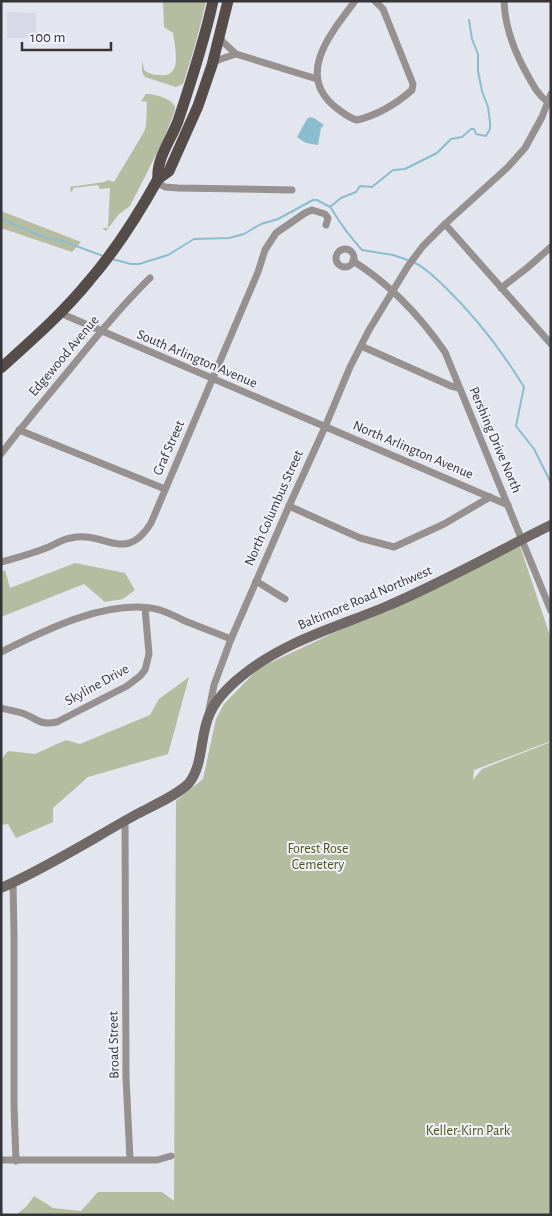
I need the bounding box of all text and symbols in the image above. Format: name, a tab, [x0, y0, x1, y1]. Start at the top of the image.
scale bar	[22, 20, 111, 52]
text: 100 m	[30, 30, 65, 45]
street label: Edgewood Avenue	[26, 313, 102, 399]
street label: South Arlington Avenue	[135, 327, 259, 391]
street label: Pershing Drive North	[466, 385, 524, 495]
street label: Graf Street	[151, 418, 187, 477]
street label: North Arlington Avenue	[351, 418, 475, 482]
street label: North Columbus Street	[242, 448, 306, 568]
street label: Baltimore Road Northwest	[296, 563, 435, 633]
street label: Skyline Drive	[63, 662, 131, 708]
park label: Forest Rose Cemetery	[288, 842, 349, 872]
street label: Broad Street	[106, 1010, 122, 1079]
park label: Keller-Kirn Park	[426, 1124, 511, 1138]

